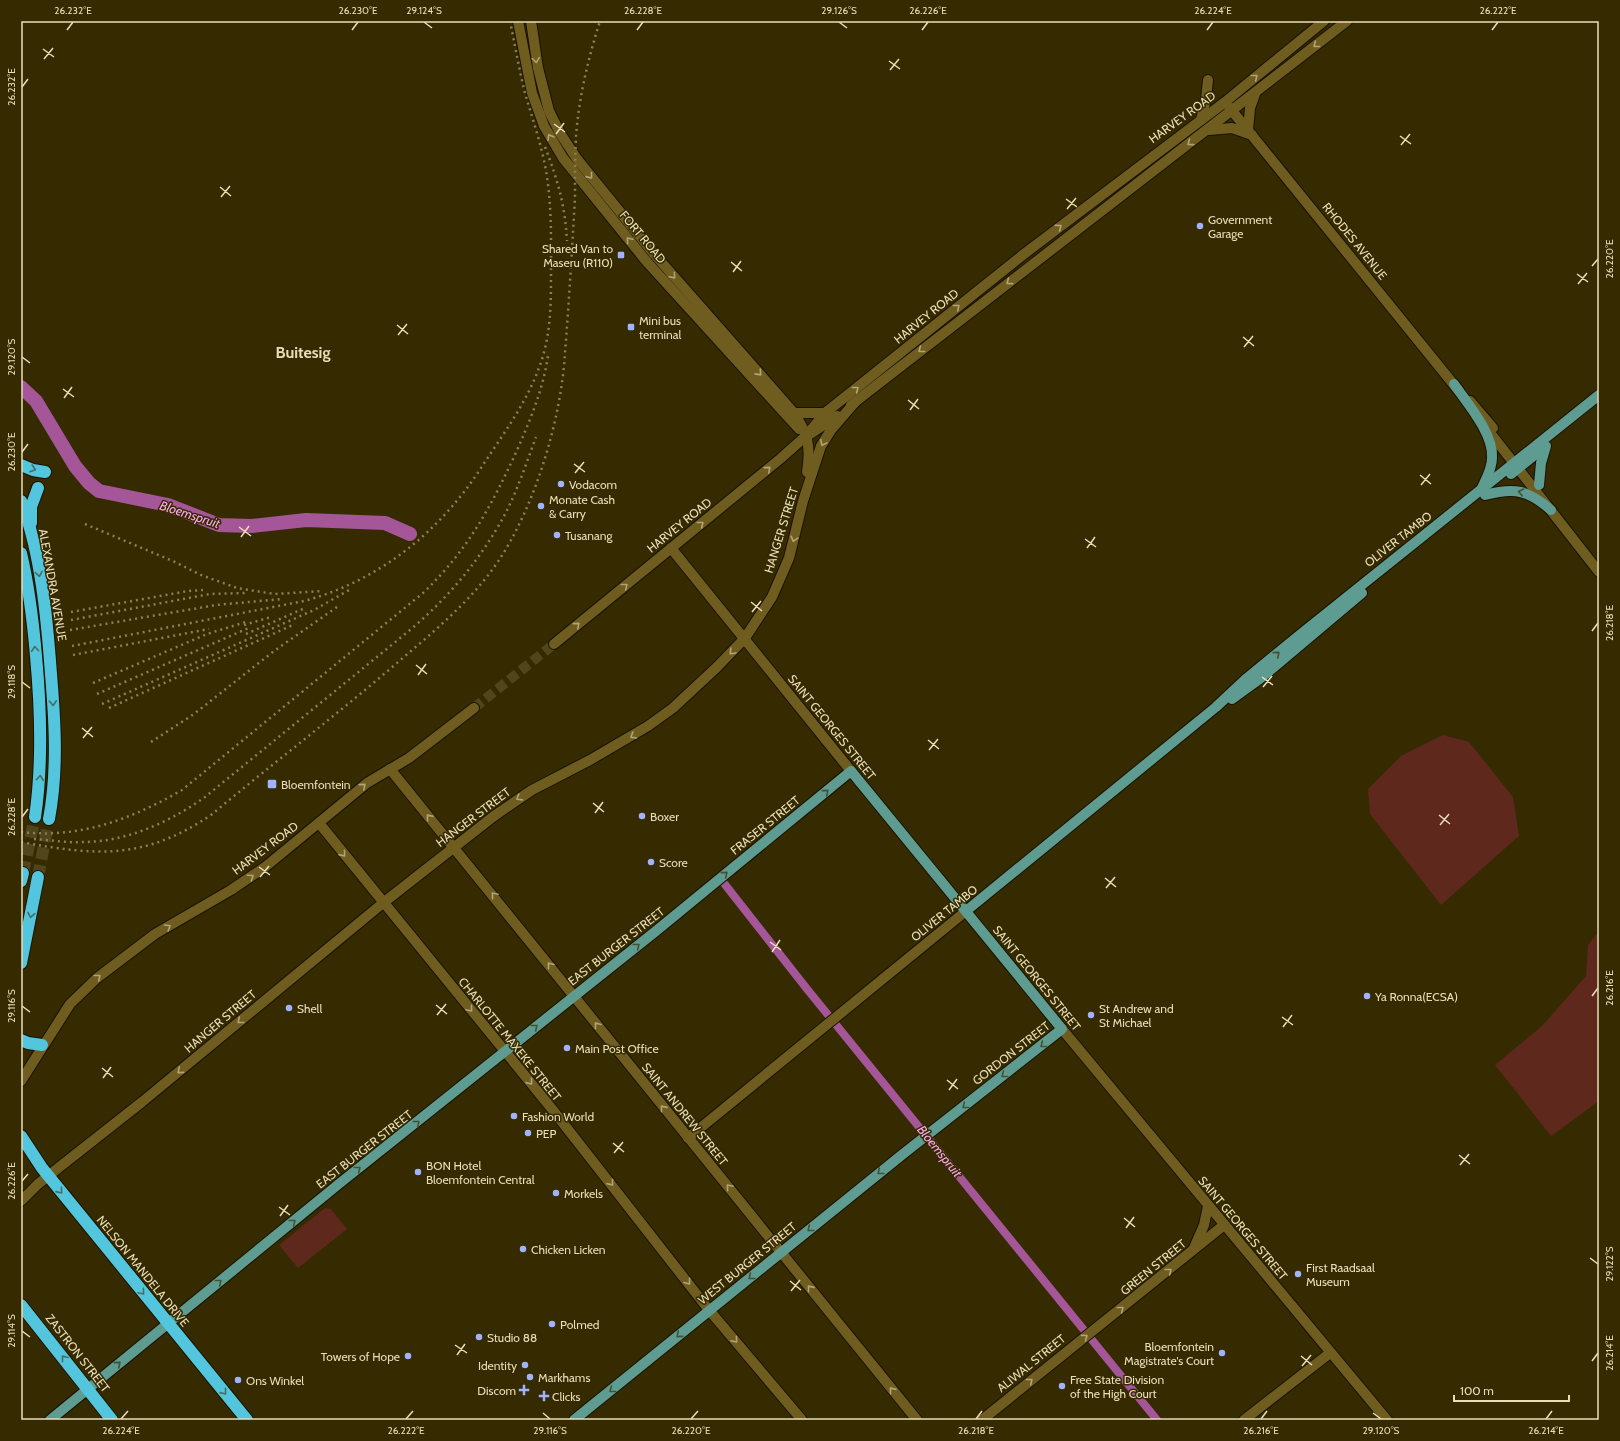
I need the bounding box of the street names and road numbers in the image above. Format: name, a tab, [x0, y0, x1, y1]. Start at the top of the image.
street label: HARVEY ROAD	[1146, 88, 1219, 146]
street label: RHODES AVENUE	[1319, 200, 1391, 283]
street label: FORT ROAD	[617, 208, 670, 267]
street label: HARVEY ROAD	[891, 285, 962, 347]
street label: HANGER STREET	[761, 485, 801, 575]
street label: HARVEY ROAD	[644, 494, 715, 556]
street label: OLIVER TAMBO	[1361, 508, 1435, 570]
street label: ALEXANDRA AVENUE	[36, 528, 70, 643]
street label: SAINT GEORGES STREET	[785, 671, 879, 783]
street label: HANGER STREET	[433, 784, 514, 850]
street label: FRASER STREET	[727, 792, 803, 858]
street label: HARVEY ROAD	[229, 818, 301, 878]
street label: OLIVER TAMBO	[908, 882, 980, 944]
street label: EAST BURGER STREET	[565, 903, 668, 988]
street label: SAINT GEORGES STREET	[990, 922, 1084, 1034]
street label: CHARLOTTE MAXEKE STREET	[455, 974, 565, 1104]
street label: HANGER STREET	[181, 986, 259, 1055]
street label: GORDON STREET	[969, 1018, 1053, 1088]
street label: SAINT ANDREW STREET	[639, 1060, 731, 1169]
street label: EAST BURGER STREET	[313, 1106, 416, 1191]
street label: SAINT GEORGES STREET	[1195, 1173, 1291, 1283]
street label: NELSON MANDELA DRIVE	[94, 1212, 193, 1330]
street label: WEST BURGER STREET	[695, 1218, 800, 1307]
street label: GREEN STREET	[1117, 1236, 1189, 1298]
street label: ZASTRON STREET	[43, 1311, 114, 1396]
street label: ALIWAL STREET	[994, 1330, 1069, 1395]

